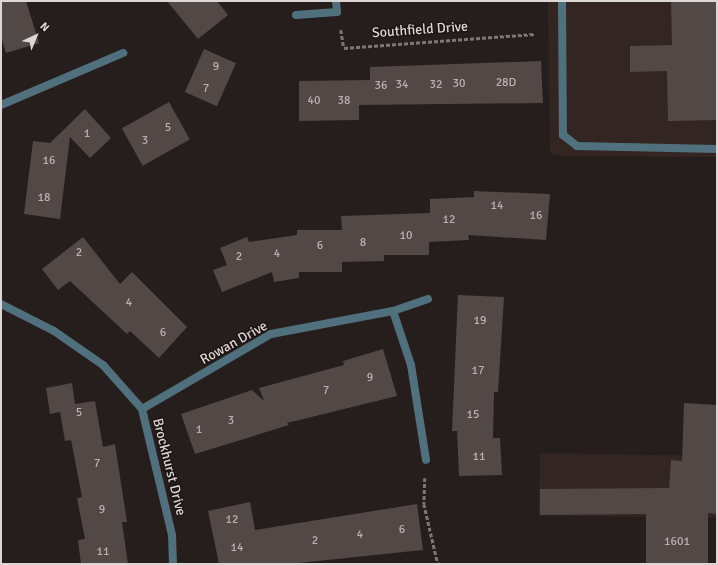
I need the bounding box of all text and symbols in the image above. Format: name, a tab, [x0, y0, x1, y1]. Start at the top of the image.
north arrow	[16, 16, 56, 56]
street label: Southfield Drive	[371, 18, 469, 42]
text: N	[37, 20, 52, 34]
house number: 9	[213, 60, 219, 74]
house number: 28D	[496, 76, 516, 90]
house number: 30	[453, 77, 465, 91]
house number: 34	[396, 78, 408, 92]
house number: 32	[430, 78, 442, 92]
house number: 36	[375, 79, 387, 93]
house number: 7	[203, 82, 209, 96]
house number: 40	[308, 94, 320, 108]
house number: 38	[338, 94, 350, 108]
house number: 5	[165, 121, 171, 135]
house number: 1	[84, 127, 90, 141]
house number: 3	[142, 134, 148, 148]
house number: 16	[43, 154, 55, 168]
house number: 18	[38, 191, 50, 205]
house number: 14	[491, 199, 503, 213]
house number: 16	[530, 209, 542, 223]
house number: 12	[443, 213, 455, 227]
house number: 10	[400, 229, 412, 243]
house number: 8	[360, 236, 366, 250]
house number: 6	[317, 239, 323, 253]
house number: 2	[76, 246, 82, 260]
house number: 4	[274, 247, 280, 261]
house number: 2	[236, 250, 242, 264]
house number: 4	[126, 296, 132, 310]
house number: 19	[474, 314, 486, 328]
street label: Rowan Drive	[197, 318, 271, 368]
house number: 6	[160, 326, 166, 340]
house number: 17	[472, 364, 484, 378]
house number: 9	[367, 371, 373, 385]
house number: 7	[323, 384, 329, 398]
house number: 5	[76, 406, 82, 420]
house number: 15	[467, 408, 479, 422]
house number: 3	[228, 414, 234, 428]
street label: Brockhurst Drive	[149, 417, 189, 517]
house number: 1	[196, 423, 202, 437]
house number: 11	[473, 450, 485, 464]
house number: 7	[94, 457, 100, 471]
house number: 9	[99, 503, 105, 517]
house number: 12	[226, 513, 238, 527]
house number: 6	[399, 523, 405, 537]
house number: 4	[357, 528, 363, 542]
house number: 2	[312, 534, 318, 548]
house number: 1601	[664, 535, 690, 549]
house number: 14	[231, 541, 243, 555]
house number: 11	[97, 545, 109, 559]

